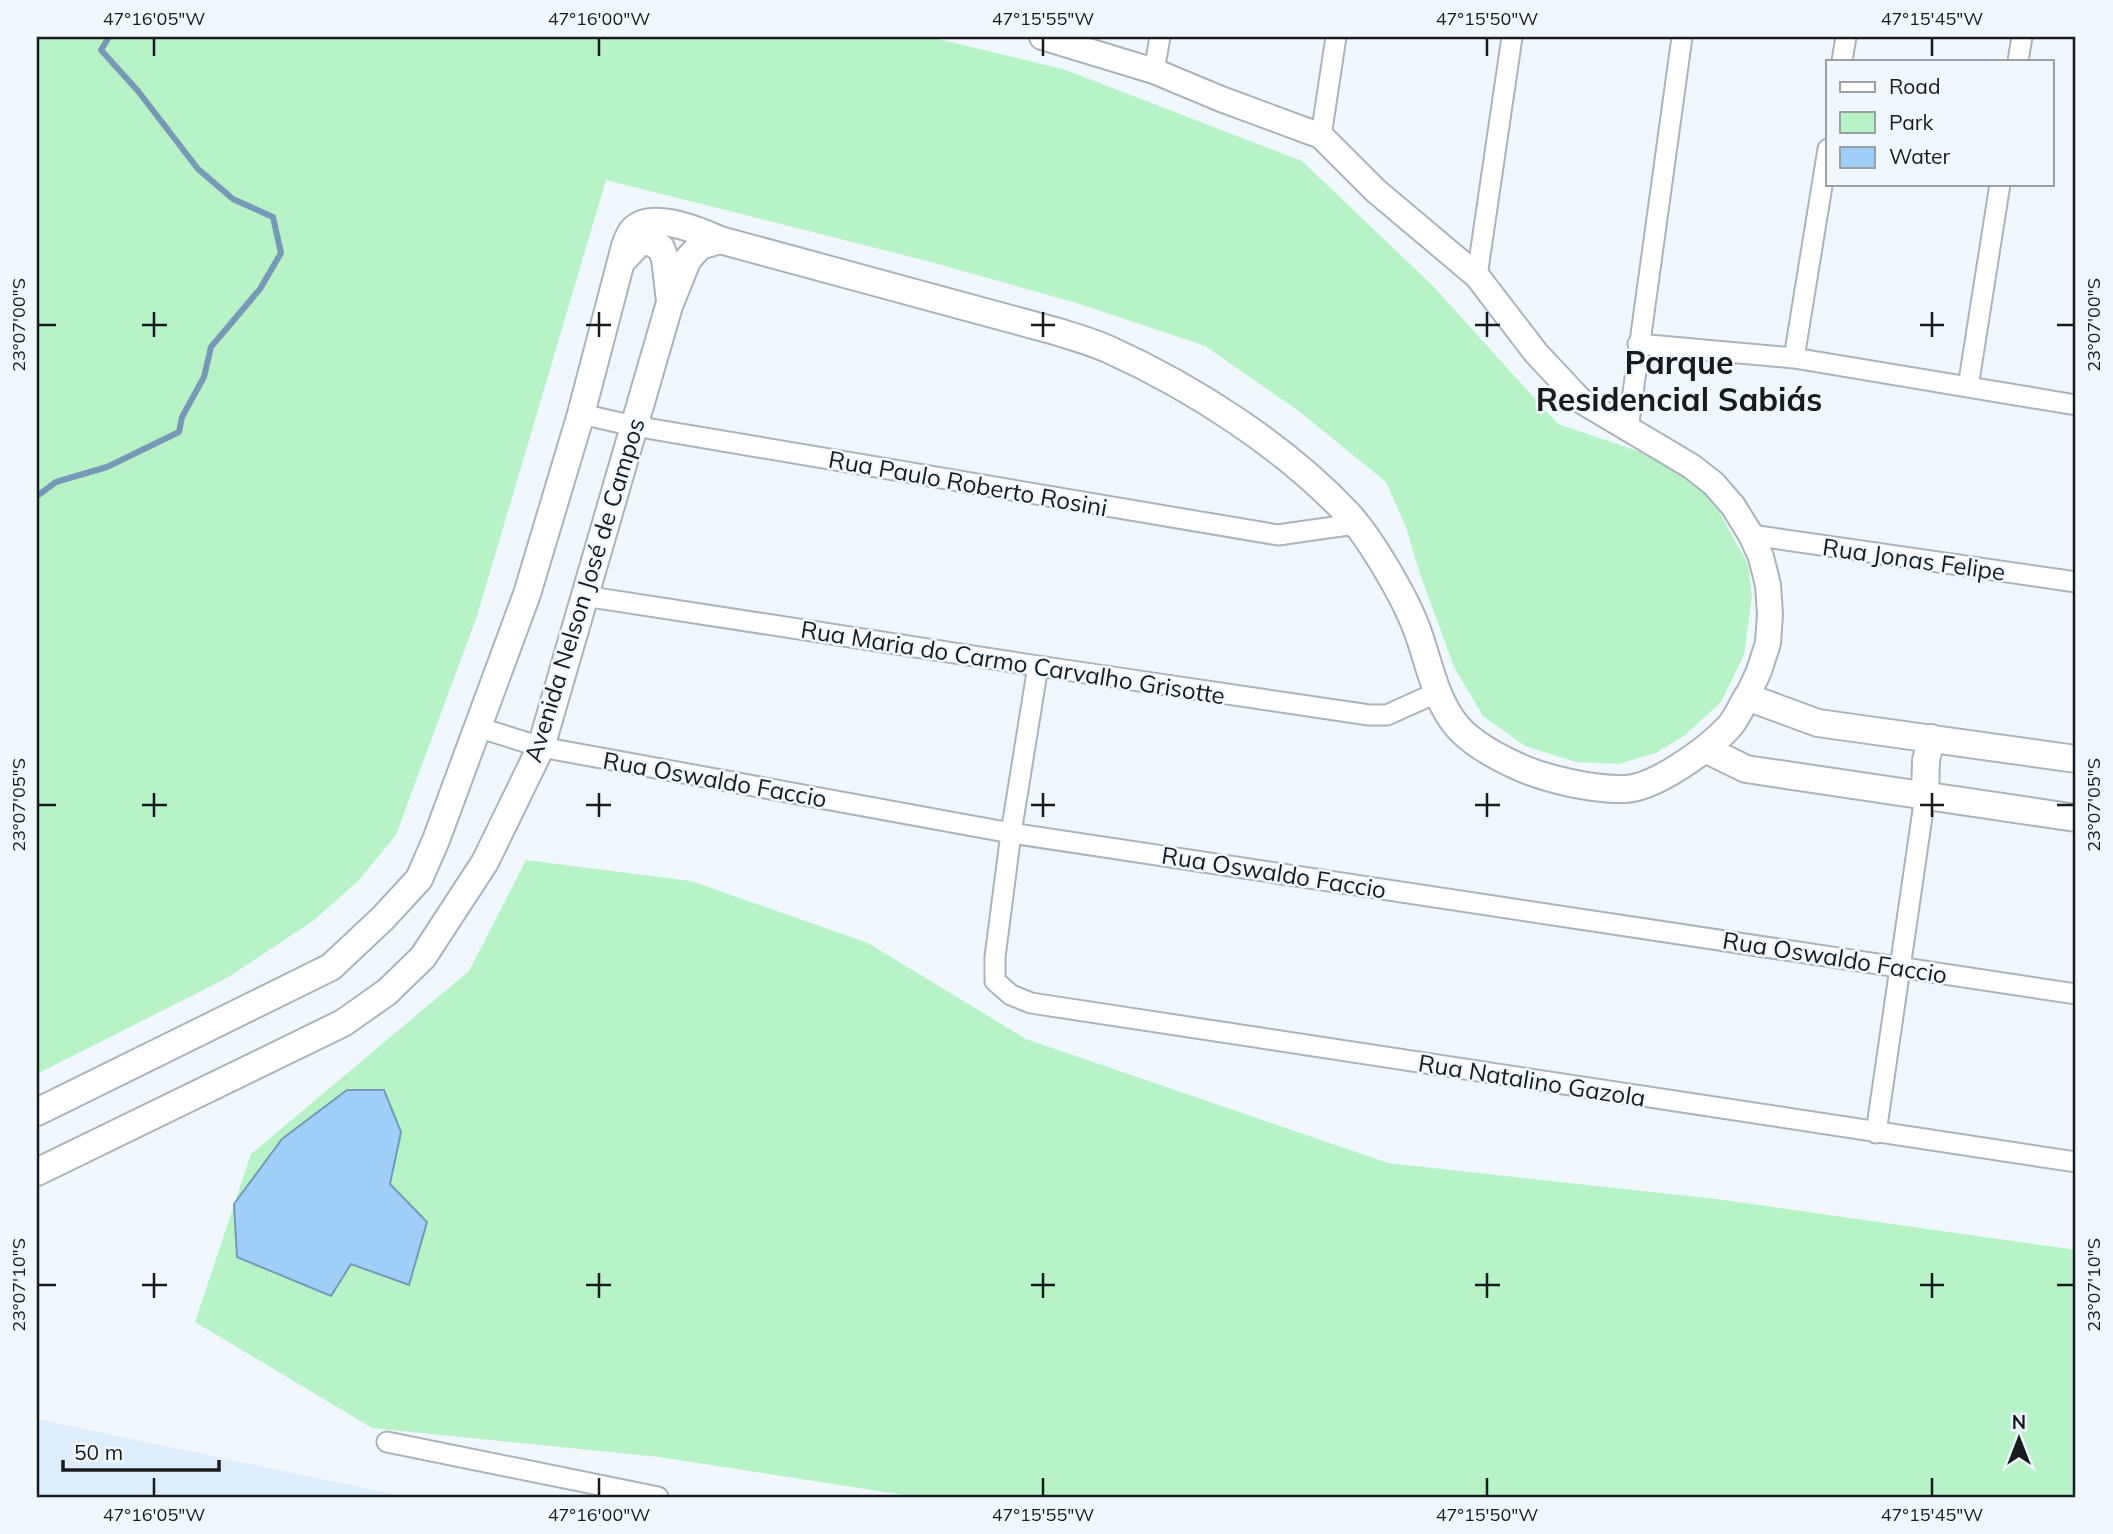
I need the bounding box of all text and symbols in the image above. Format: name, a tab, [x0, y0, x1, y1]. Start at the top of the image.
text: 47°16'05"W	[103, 7, 205, 30]
text: 47°16'00"W	[548, 7, 650, 30]
text: 47°15'55"W	[992, 7, 1094, 30]
text: 47°15'50"W	[1436, 7, 1538, 30]
text: 47°15'45"W	[1881, 7, 1983, 30]
legend	[1826, 60, 2054, 186]
text: Road	[1889, 73, 1940, 99]
text: Park	[1889, 109, 1933, 135]
text: Water	[1889, 143, 1950, 169]
text: 23°07'00"S	[7, 278, 30, 372]
text: 23°07'00"S	[2082, 278, 2105, 372]
district label: Parque Residencial Sabiás	[1536, 342, 1822, 419]
street label: Avenida Nelson José de Campos	[517, 414, 651, 766]
street label: Rua Paulo Roberto Rosini	[826, 444, 1110, 522]
street label: Rua Jonas Felipe	[1821, 531, 2007, 587]
street label: Rua Maria do Carmo Carvalho Grisotte	[799, 614, 1227, 710]
street label: Rua Oswaldo Faccio	[601, 745, 829, 813]
text: 23°07'05"S	[7, 758, 30, 852]
text: 23°07'05"S	[2082, 758, 2105, 852]
street label: Rua Oswaldo Faccio	[1160, 839, 1388, 905]
street label: Rua Oswaldo Faccio	[1721, 924, 1949, 990]
street label: Rua Natalino Gazola	[1416, 1047, 1648, 1113]
text: 23°07'10"S	[7, 1238, 30, 1332]
text: 23°07'10"S	[2082, 1238, 2105, 1332]
north arrow	[1983, 1404, 2054, 1474]
text: N	[2012, 1410, 2026, 1434]
scale bar	[63, 1429, 219, 1473]
text: 50 m	[74, 1439, 123, 1465]
text: 47°16'05"W	[103, 1503, 205, 1526]
text: 47°16'00"W	[548, 1503, 650, 1526]
text: 47°15'55"W	[992, 1503, 1094, 1526]
text: 47°15'50"W	[1436, 1503, 1538, 1526]
text: 47°15'45"W	[1881, 1503, 1983, 1526]

